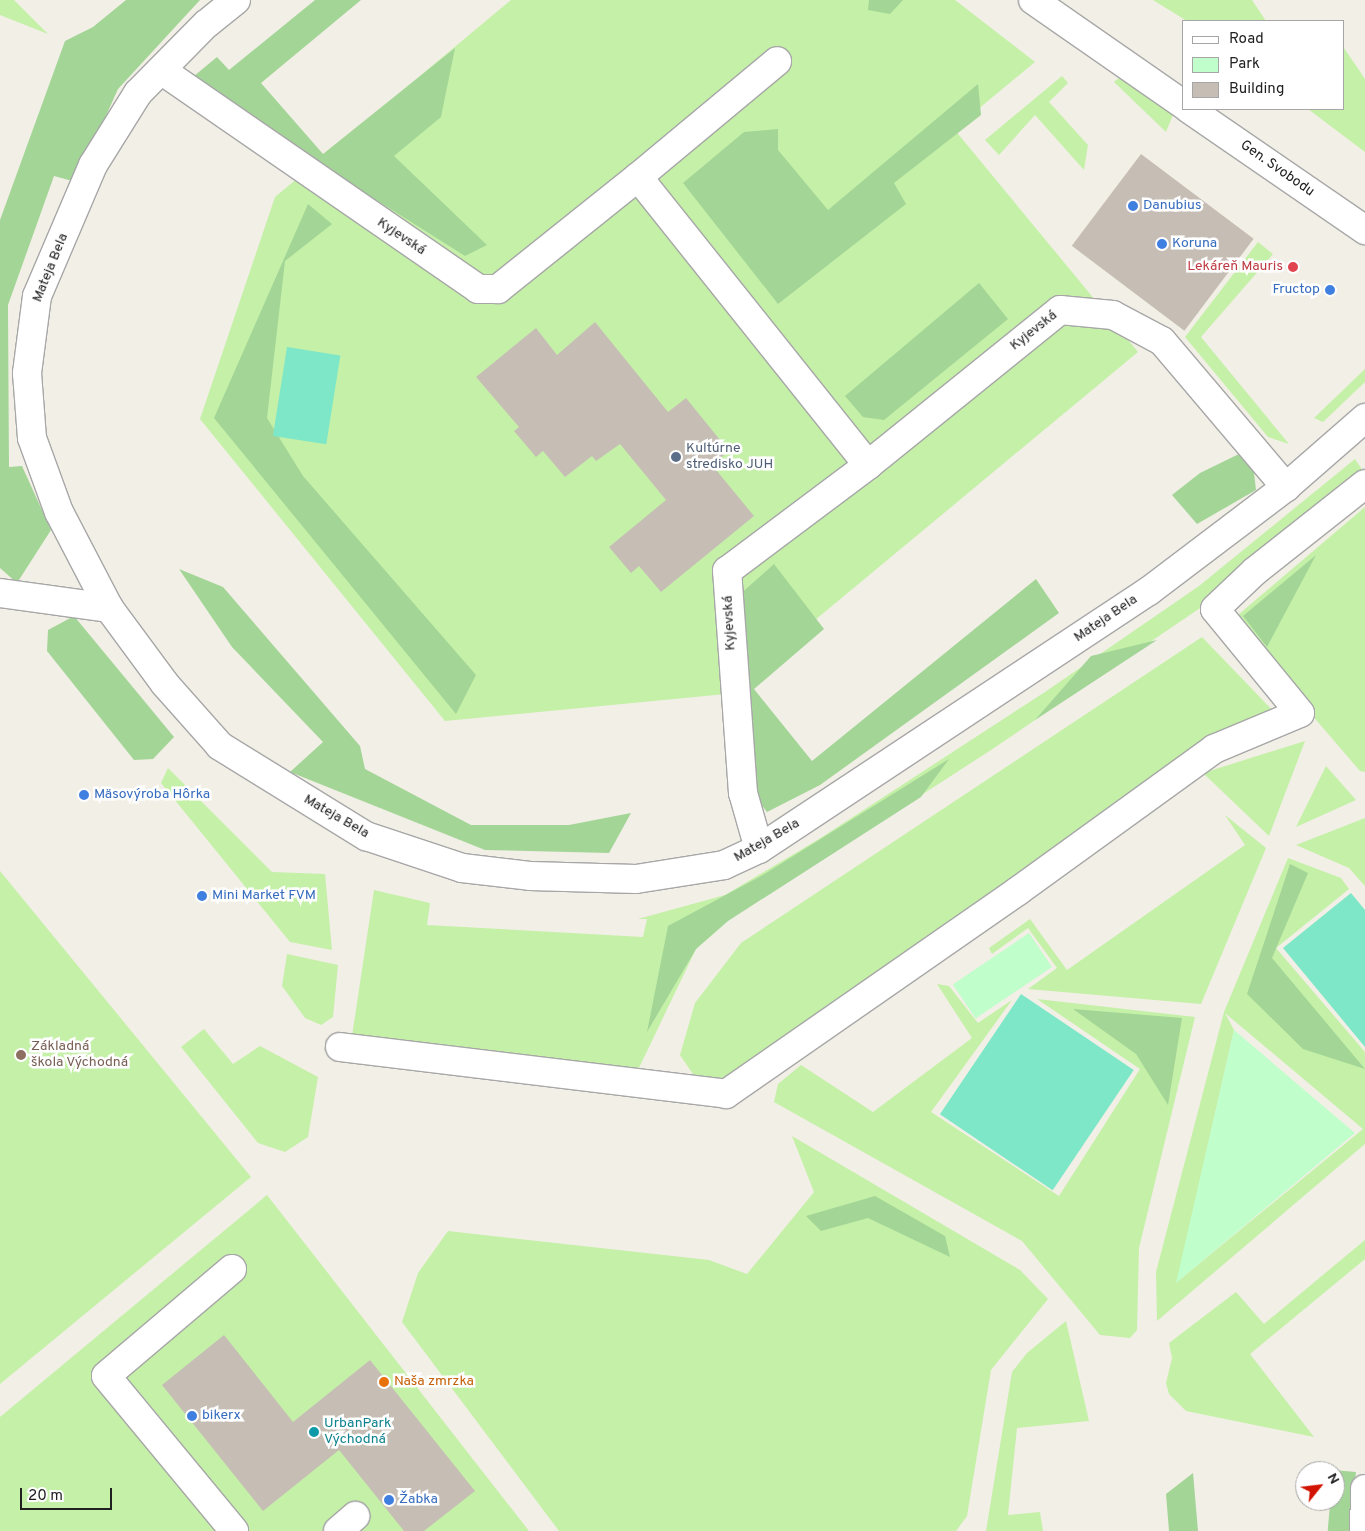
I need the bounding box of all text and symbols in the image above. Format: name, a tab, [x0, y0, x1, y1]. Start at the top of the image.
legend	[1182, 20, 1345, 110]
text: Road	[1229, 30, 1264, 49]
text: Park	[1229, 55, 1260, 74]
text: Building	[1229, 80, 1284, 99]
street label: Gen. Svobodu	[1237, 137, 1317, 201]
place label: Danubius	[1143, 198, 1201, 214]
marker: Danubius	[1127, 200, 1139, 212]
street label: Kyjevská	[373, 215, 429, 259]
street label: Mateja Bela	[30, 231, 72, 305]
place label: Koruna	[1172, 236, 1217, 252]
marker: Koruna	[1156, 238, 1168, 250]
place label: Lekáreň Mauris	[1187, 259, 1283, 275]
marker: Lekáreň Mauris	[1287, 261, 1299, 273]
place label: Fructop	[1272, 282, 1320, 298]
marker: Fructop	[1324, 284, 1336, 296]
street label: Kyjevská	[1007, 307, 1061, 355]
place label: Kultúrne stredisko JUH	[686, 441, 773, 474]
marker: Kultúrne stredisko JUH	[670, 451, 682, 463]
street label: Mateja Bela	[1071, 592, 1141, 646]
street label: Kyjevská	[720, 595, 740, 651]
place label: Mäsovýroba Hôrka	[94, 787, 210, 803]
marker: Mäsovýroba Hôrka	[78, 789, 90, 801]
street label: Mateja Bela	[300, 792, 372, 842]
street label: Mateja Bela	[731, 816, 803, 866]
place label: Mini Market FVM	[212, 888, 316, 904]
marker: Mini Market FVM	[196, 890, 208, 902]
place label: Základná škola Východná	[31, 1039, 129, 1072]
marker: Základná škola Východná	[15, 1049, 27, 1061]
place label: Naša zmrzka	[394, 1374, 474, 1390]
marker: Naša zmrzka	[378, 1376, 390, 1388]
place label: bikerx	[202, 1408, 241, 1424]
marker: bikerx	[186, 1410, 198, 1422]
place label: UrbanPark Východná	[324, 1416, 391, 1448]
marker: UrbanPark Východná	[308, 1426, 320, 1438]
north arrow	[1295, 1461, 1345, 1511]
text: N	[1323, 1470, 1343, 1487]
scale bar	[22, 1478, 115, 1510]
text: 20 m	[28, 1487, 63, 1506]
place label: Žabka	[399, 1492, 438, 1508]
marker: Žabka	[383, 1494, 395, 1506]

